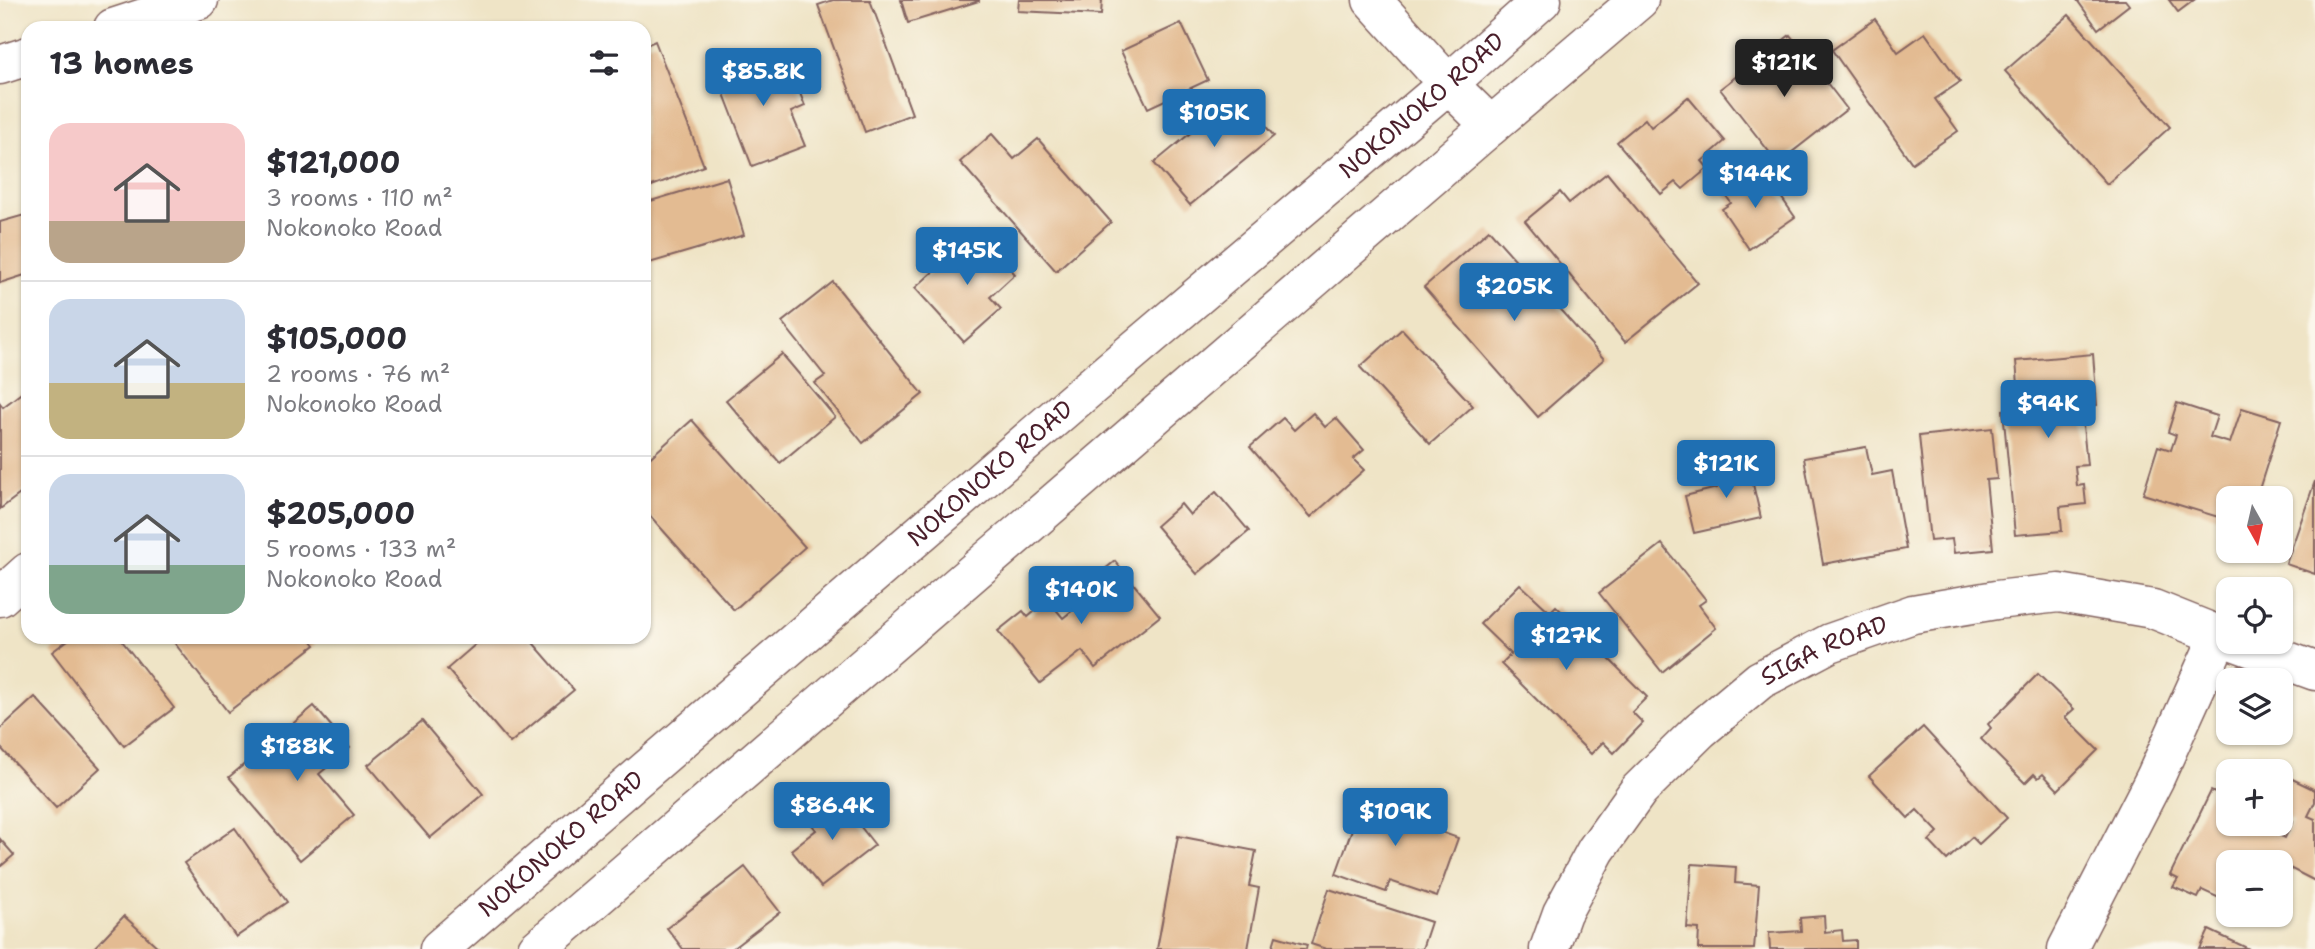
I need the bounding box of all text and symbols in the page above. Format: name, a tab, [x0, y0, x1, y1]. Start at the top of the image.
street label: NOKONOKO ROAD	[1332, 25, 1511, 186]
pin: $121K	[1735, 40, 1833, 99]
text: 13 homes	[49, 43, 194, 84]
icon: filters	[585, 44, 623, 82]
text: $121K	[1751, 47, 1817, 77]
pin: $85.8K	[706, 48, 820, 108]
text: $85.8K	[721, 56, 805, 86]
pin: $105K	[1165, 90, 1263, 149]
text: $105K	[1179, 97, 1249, 127]
text: $121,000	[266, 142, 400, 183]
pin: $144K	[1706, 150, 1804, 210]
icon: home	[105, 151, 189, 235]
text: $144K	[1719, 158, 1791, 188]
text: 3 rooms · 110 m²	[266, 183, 453, 213]
text: Nokonoko Road	[266, 213, 442, 243]
pin: $145K	[918, 228, 1016, 287]
text: $145K	[932, 235, 1002, 265]
pin: $205K	[1465, 264, 1563, 323]
text: $205K	[1475, 271, 1553, 301]
text: $105,000	[266, 318, 407, 359]
icon: home	[105, 327, 189, 411]
text: 2 rooms · 76 m²	[266, 359, 450, 389]
pin: $94K	[2007, 380, 2089, 440]
text: $94K	[2017, 388, 2079, 418]
text: Nokonoko Road	[266, 389, 442, 419]
street label: NOKONOKO ROAD	[900, 393, 1080, 554]
pin: $121K	[1677, 440, 1775, 500]
text: $121K	[1693, 448, 1759, 478]
north arrow	[2216, 486, 2292, 564]
map controls	[2216, 486, 2293, 927]
text: $205,000	[266, 493, 415, 534]
icon: home	[105, 502, 189, 586]
text: 5 rooms · 133 m²	[266, 534, 456, 564]
text: Nokonoko Road	[266, 564, 442, 594]
pin: $140K	[1032, 566, 1130, 626]
text: $140K	[1045, 574, 1117, 604]
button: locate	[2216, 577, 2293, 654]
street label: SIGA ROAD	[1755, 608, 1892, 693]
pin: $127K	[1517, 612, 1615, 672]
text: $127K	[1530, 620, 1602, 650]
button: layers	[2216, 668, 2293, 745]
pin: $188K	[248, 724, 346, 783]
text: $188K	[260, 731, 334, 761]
button: +	[2216, 759, 2293, 836]
street label: NOKONOKO ROAD	[471, 763, 651, 924]
pin: $86.4K	[775, 782, 889, 842]
pin: $109K	[1346, 788, 1444, 848]
text: $86.4K	[790, 790, 874, 820]
text: $109K	[1359, 796, 1431, 826]
button: −	[2216, 850, 2293, 927]

